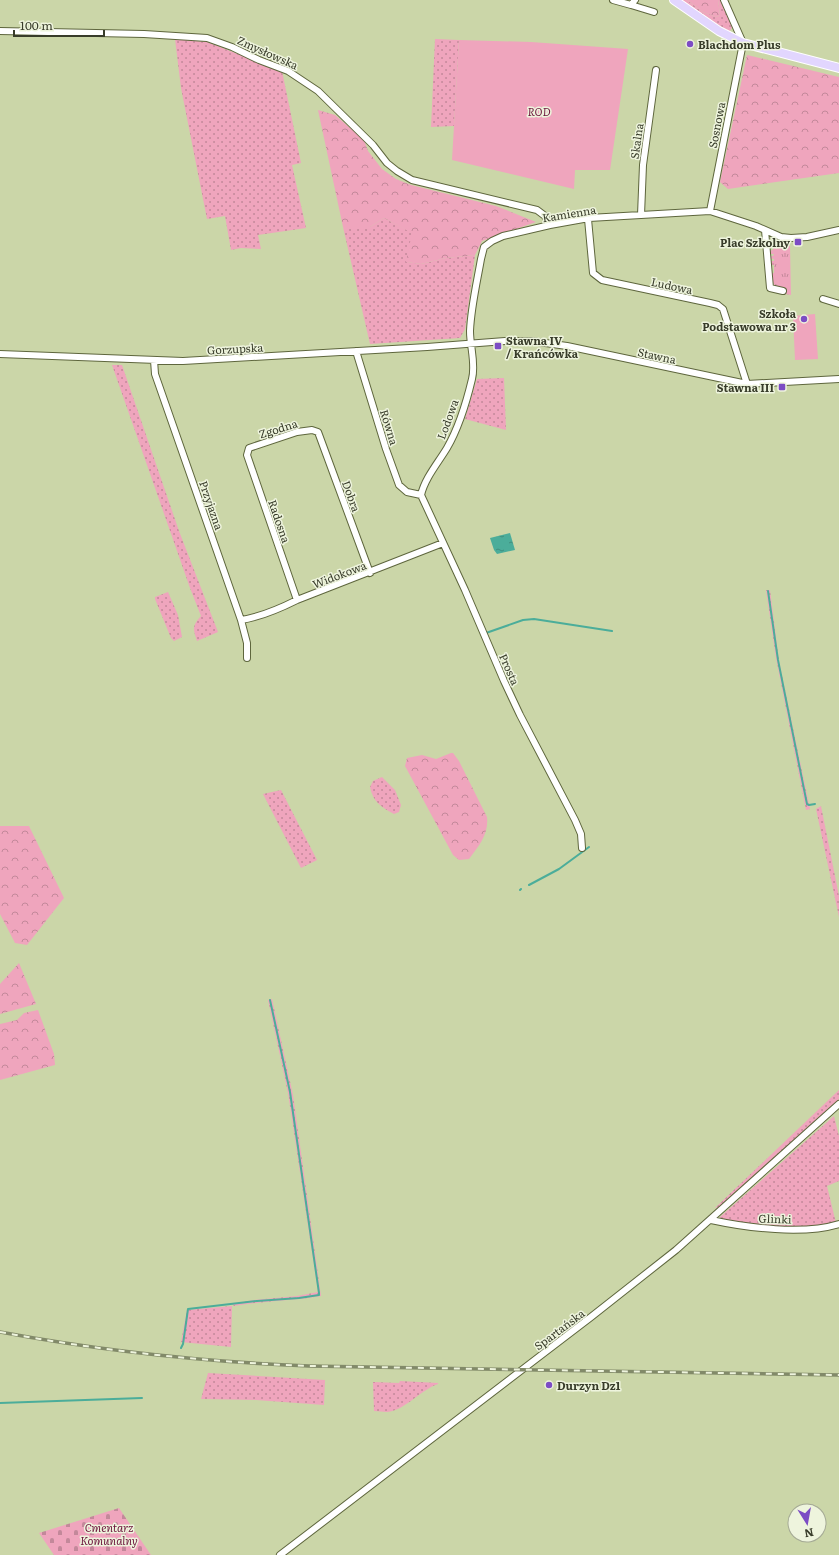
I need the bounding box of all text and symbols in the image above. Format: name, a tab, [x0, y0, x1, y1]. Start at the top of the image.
scale bar	[14, 12, 104, 38]
text: 100 m	[20, 16, 53, 34]
street label: Zmysłowska	[235, 31, 301, 73]
place label: Blachdom Plus	[698, 36, 781, 52]
marker: Blachdom Plus	[685, 39, 695, 49]
street label: Sosnowa	[704, 101, 728, 149]
park label: ROD	[527, 103, 551, 119]
street label: Skalna	[626, 122, 646, 160]
street label: Kamienna	[541, 201, 597, 225]
place label: Plac Szkolny	[720, 234, 790, 250]
marker: Plac Szkolny	[793, 237, 803, 247]
street label: Ludowa	[650, 273, 694, 297]
place label: Szkoła Podstawowa nr 3	[702, 305, 797, 334]
marker: Szkoła Podstawowa nr 3	[799, 314, 809, 324]
place label: Stawna IV / Krańcówka	[506, 332, 579, 361]
street label: Gorzupska	[206, 339, 264, 357]
marker: Stawna IV / Krańcówka	[493, 341, 503, 351]
street label: Stawna	[636, 343, 678, 367]
place label: Stawna III	[717, 379, 774, 395]
marker: Stawna III	[777, 382, 787, 392]
street label: Lodowa	[432, 397, 462, 441]
street label: Równa	[377, 407, 403, 447]
street label: Zgodna	[257, 415, 299, 441]
street label: Przyjazna	[196, 478, 228, 532]
street label: Dobra	[339, 478, 365, 514]
street label: Radosna	[265, 497, 295, 545]
street label: Widokowa	[310, 556, 368, 592]
street label: Prosta	[496, 651, 524, 687]
street label: Glinki	[758, 1209, 792, 1227]
street label: Spartańska	[531, 1305, 588, 1353]
place label: Durzyn Dz1	[557, 1377, 621, 1393]
marker: Durzyn Dz1	[544, 1380, 554, 1390]
north arrow	[787, 1503, 827, 1543]
park label: Cmentarz Komunalny	[80, 1519, 138, 1548]
text: N	[803, 1525, 815, 1543]

